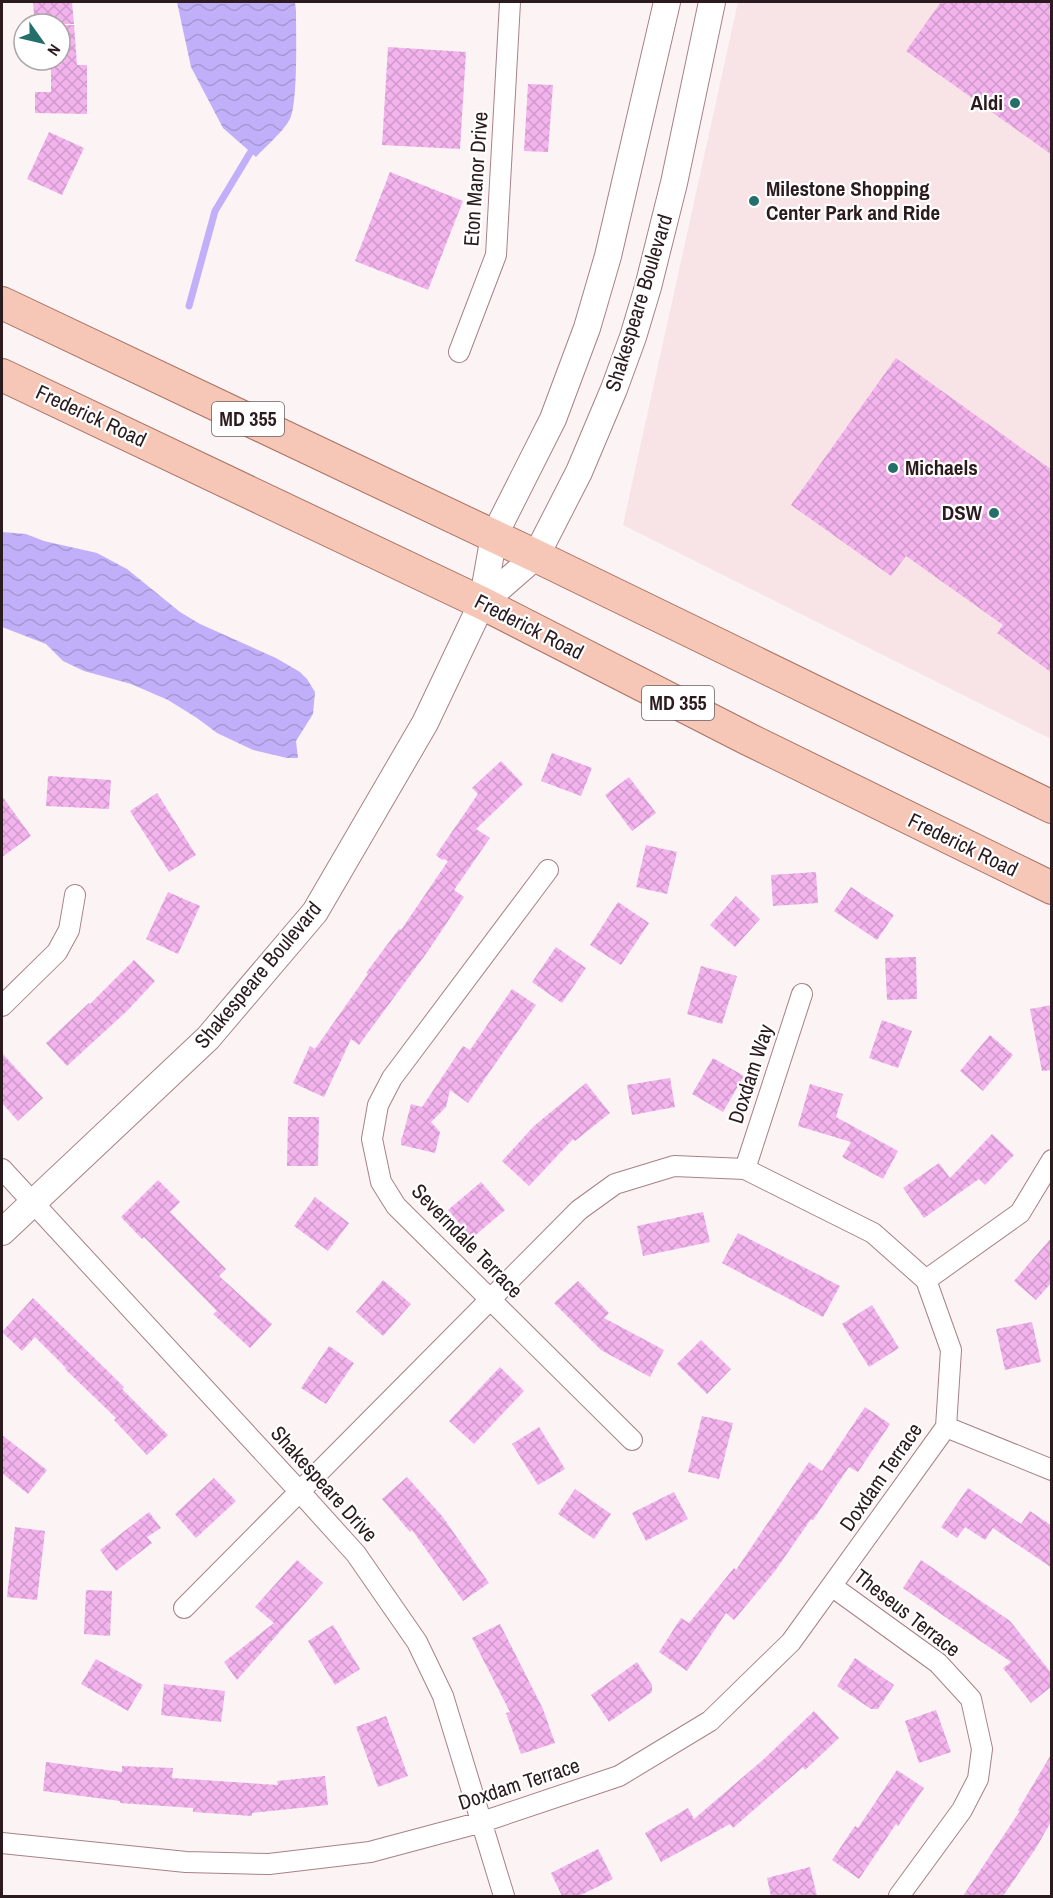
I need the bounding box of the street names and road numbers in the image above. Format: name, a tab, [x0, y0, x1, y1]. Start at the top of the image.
street label: Eton Manor Drive	[456, 111, 495, 247]
street label: Shakespeare Boulevard	[598, 211, 679, 395]
street label: Frederick Road	[31, 377, 151, 454]
road number: MD 355	[212, 402, 284, 436]
street label: Frederick Road	[470, 587, 589, 666]
road number: MD 355	[642, 686, 714, 720]
street label: Frederick Road	[904, 806, 1023, 884]
street label: Shakespeare Boulevard	[187, 895, 328, 1054]
street label: Doxdam Way	[721, 1020, 780, 1127]
street label: Severndale Terrace	[405, 1177, 530, 1304]
street label: Doxdam Terrace	[833, 1417, 929, 1537]
street label: Shakespeare Drive	[264, 1419, 384, 1548]
street label: Theseus Terrace	[848, 1562, 967, 1663]
street label: Doxdam Terrace	[454, 1750, 583, 1817]

